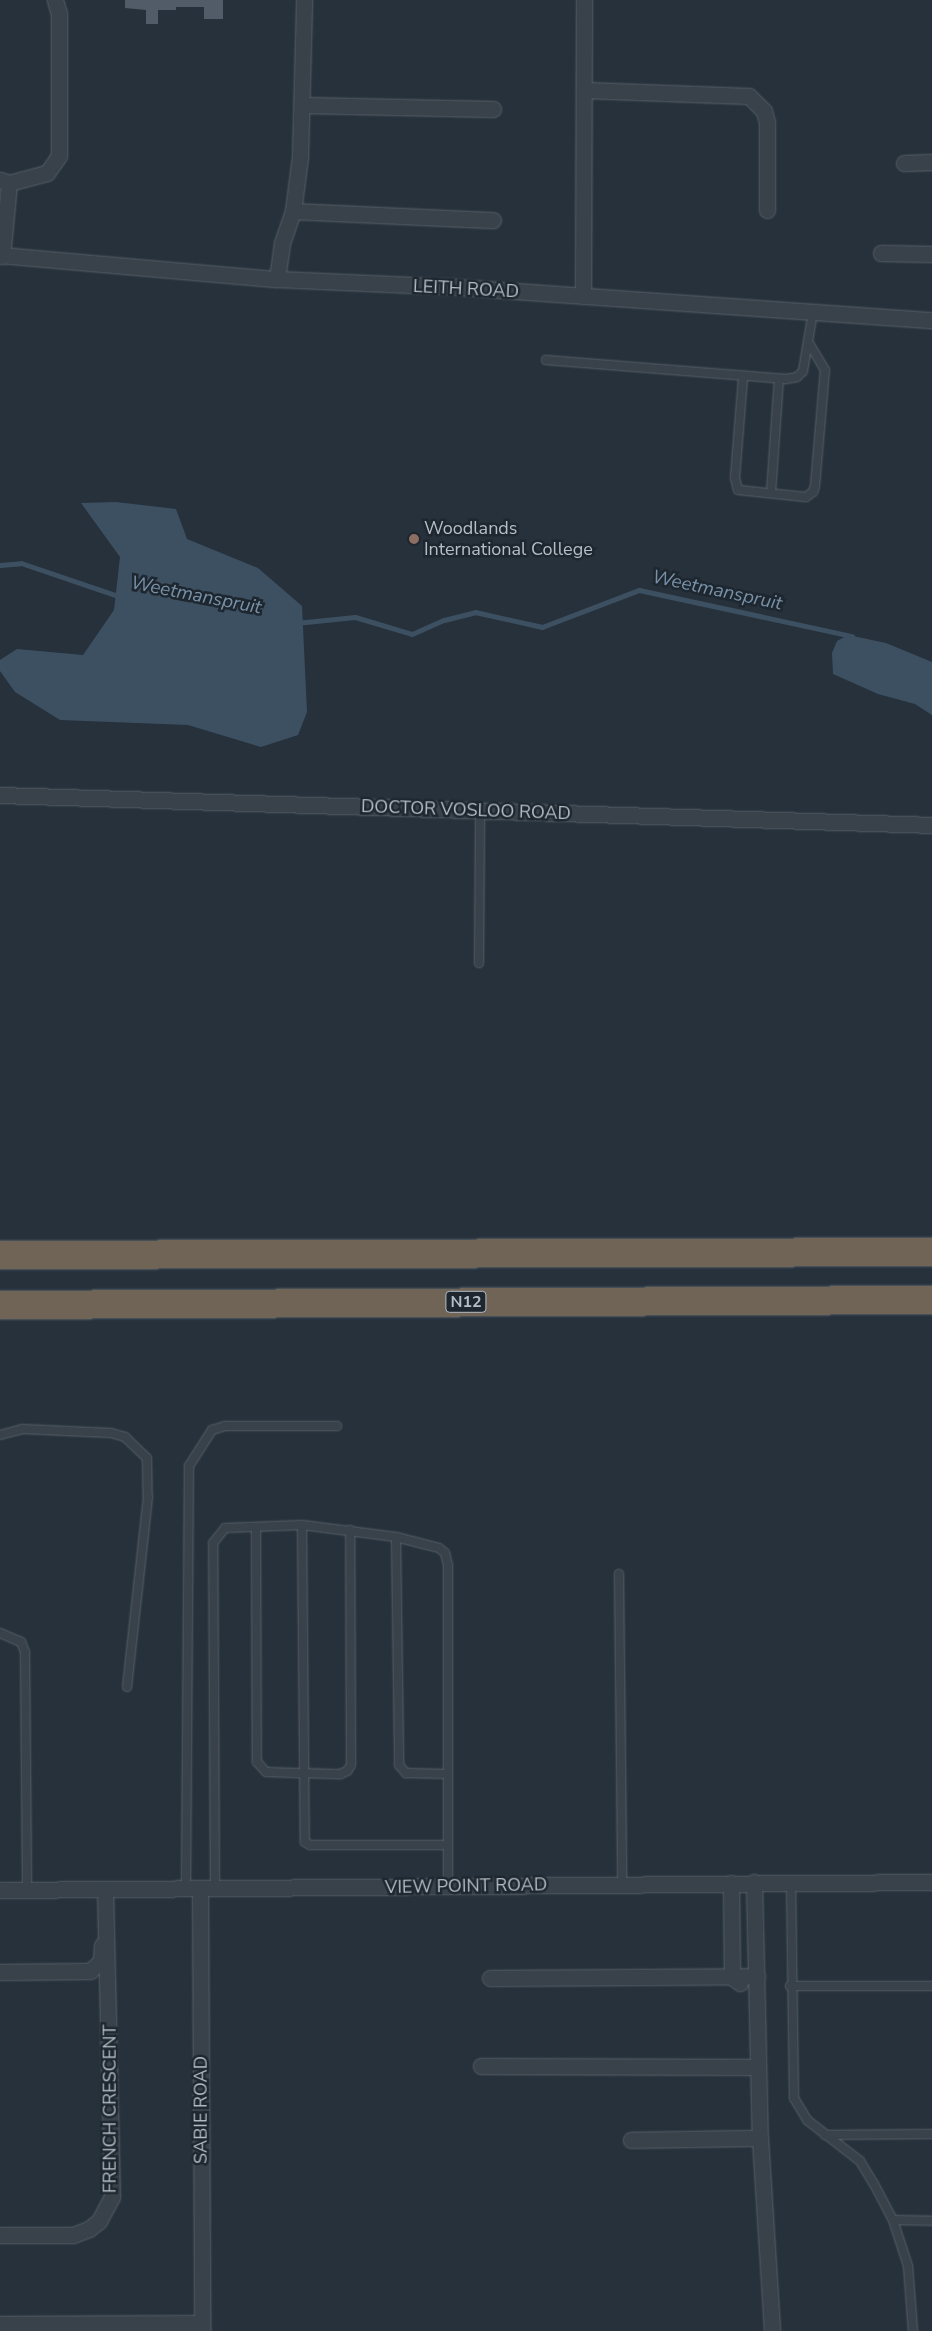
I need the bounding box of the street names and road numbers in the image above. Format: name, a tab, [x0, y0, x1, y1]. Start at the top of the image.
street label: LEITH ROAD	[412, 275, 520, 303]
street label: DOCTOR VOSLOO ROAD	[361, 796, 571, 824]
road number: N12	[445, 1288, 487, 1315]
street label: VIEW POINT ROAD	[385, 1874, 547, 1898]
street label: FRENCH CRESCENT	[99, 2025, 121, 2193]
street label: SABIE ROAD	[190, 2056, 212, 2164]

